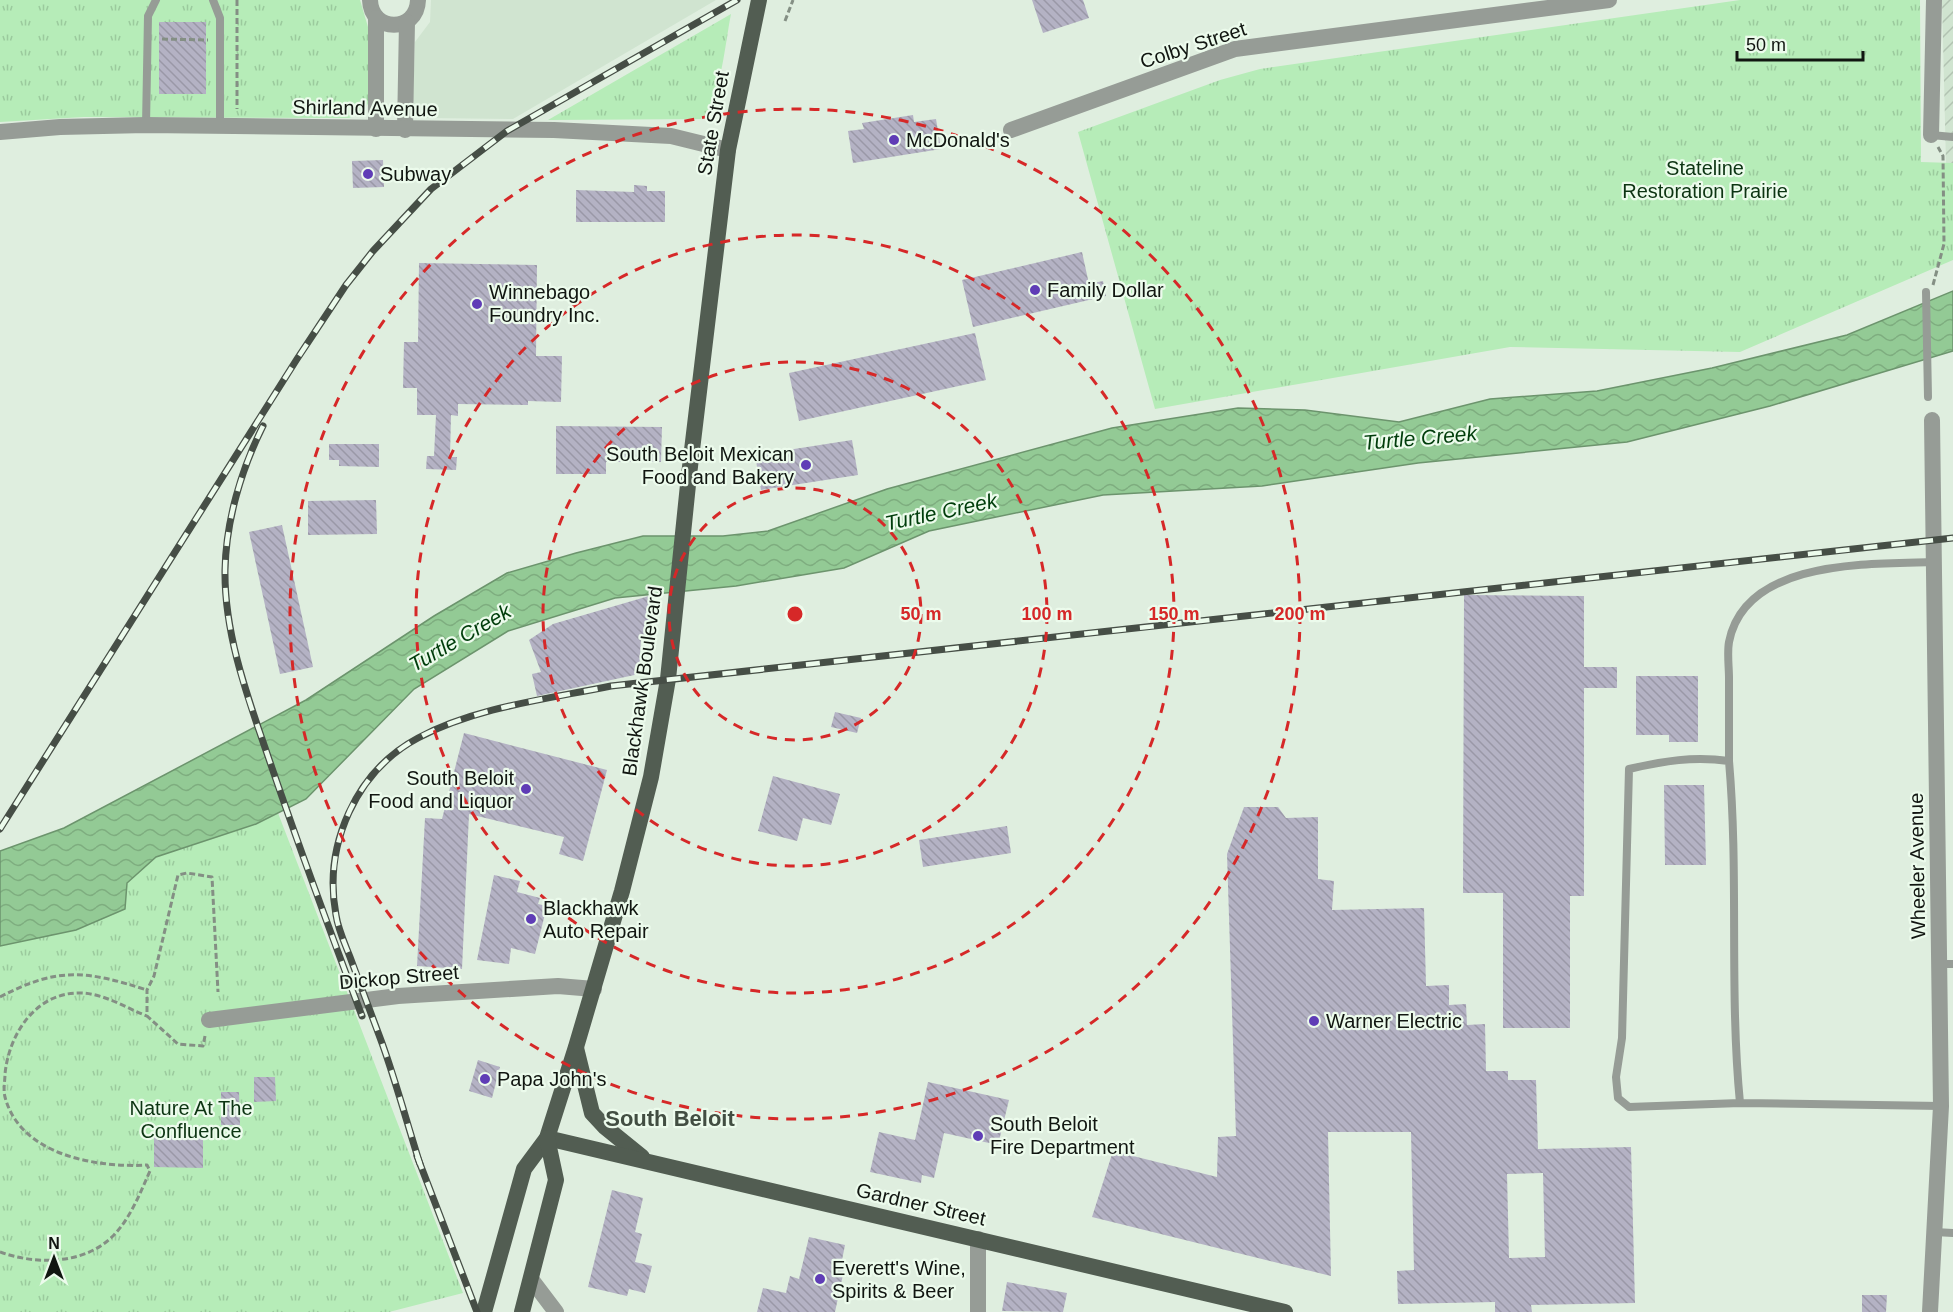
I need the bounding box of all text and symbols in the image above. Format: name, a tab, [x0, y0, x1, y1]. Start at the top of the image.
street label: Colby Street	[1137, 17, 1249, 72]
scale bar	[1737, 24, 1863, 62]
text: 50 m	[1746, 35, 1786, 55]
street label: State Street	[693, 69, 733, 177]
street label: Shirland Avenue	[292, 96, 438, 120]
place label: McDonald's	[906, 129, 1010, 151]
marker: McDonald's	[887, 133, 901, 147]
park label: Stateline Restoration Prairie	[1622, 157, 1788, 202]
place label: Subway	[380, 163, 451, 185]
marker: Subway	[361, 167, 375, 181]
place label: Family Dollar	[1047, 279, 1164, 301]
place label: Winnebago Foundry Inc.	[489, 281, 600, 326]
marker: Family Dollar	[1028, 283, 1042, 297]
marker: Winnebago Foundry Inc.	[470, 297, 484, 311]
water label: Turtle Creek	[1362, 421, 1479, 454]
place label: South Beloit Mexican Food and Bakery	[606, 443, 794, 488]
marker: South Beloit Mexican Food and Bakery	[799, 458, 813, 472]
water label: Turtle Creek	[883, 488, 1000, 535]
street label: Blackhawk Boulevard	[618, 585, 666, 777]
water label: Turtle Creek	[405, 598, 516, 676]
centre of rings	[785, 604, 805, 624]
text: 50 m	[900, 604, 942, 624]
text: 100 m	[1021, 604, 1073, 624]
text: 150 m	[1148, 604, 1200, 624]
text: 200 m	[1274, 604, 1326, 624]
place label: South Beloit Food and Liquor	[368, 767, 514, 812]
marker: South Beloit Food and Liquor	[519, 782, 533, 796]
street label: Wheeler Avenue	[1905, 793, 1929, 939]
place label: Blackhawk Auto Repair	[543, 897, 649, 942]
marker: Blackhawk Auto Repair	[524, 912, 538, 926]
street label: Dickop Street	[338, 961, 460, 993]
place label: Warner Electric	[1326, 1010, 1462, 1032]
marker: Warner Electric	[1307, 1014, 1321, 1028]
place label: Papa John's	[497, 1068, 606, 1090]
marker: Papa John's	[478, 1072, 492, 1086]
park label: Nature At The Confluence	[129, 1097, 253, 1142]
district label: South Beloit	[605, 1106, 735, 1131]
place label: South Beloit Fire Department	[990, 1113, 1135, 1158]
marker: South Beloit Fire Department	[971, 1129, 985, 1143]
street label: Gardner Street	[854, 1178, 988, 1230]
north arrow	[24, 1228, 84, 1288]
text: N	[48, 1235, 60, 1252]
place label: Everett's Wine, Spirits & Beer	[832, 1257, 966, 1302]
marker: Everett's Wine, Spirits & Beer	[813, 1272, 827, 1286]

